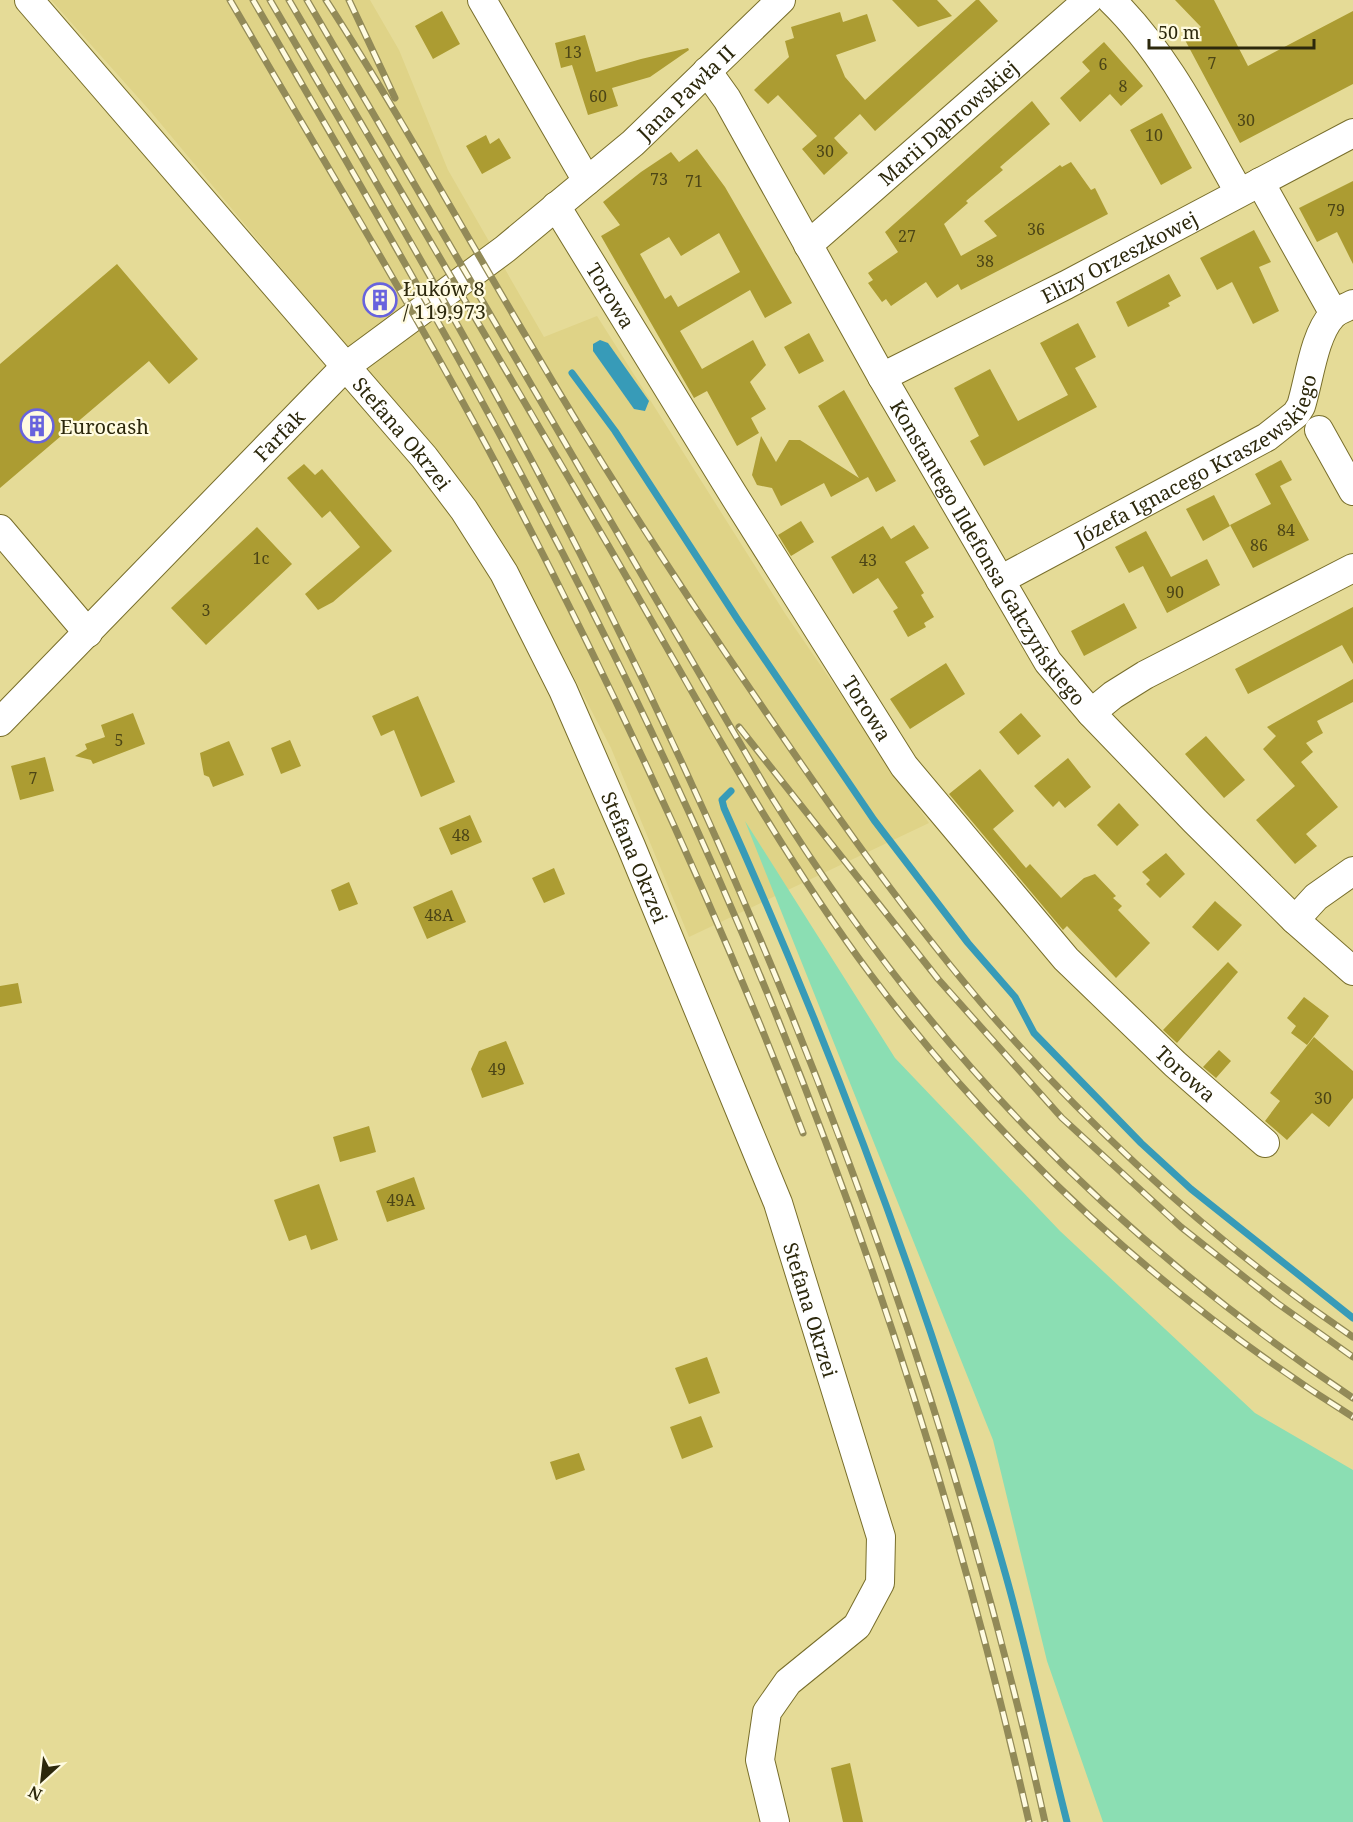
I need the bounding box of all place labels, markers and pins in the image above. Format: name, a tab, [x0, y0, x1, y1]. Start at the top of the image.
place label: Łuków 8 / 119,973	[403, 275, 486, 325]
building icon: Łuków 8 / 119,973	[362, 282, 398, 318]
building icon: Eurocash	[19, 408, 55, 444]
place label: Eurocash	[60, 413, 149, 440]

